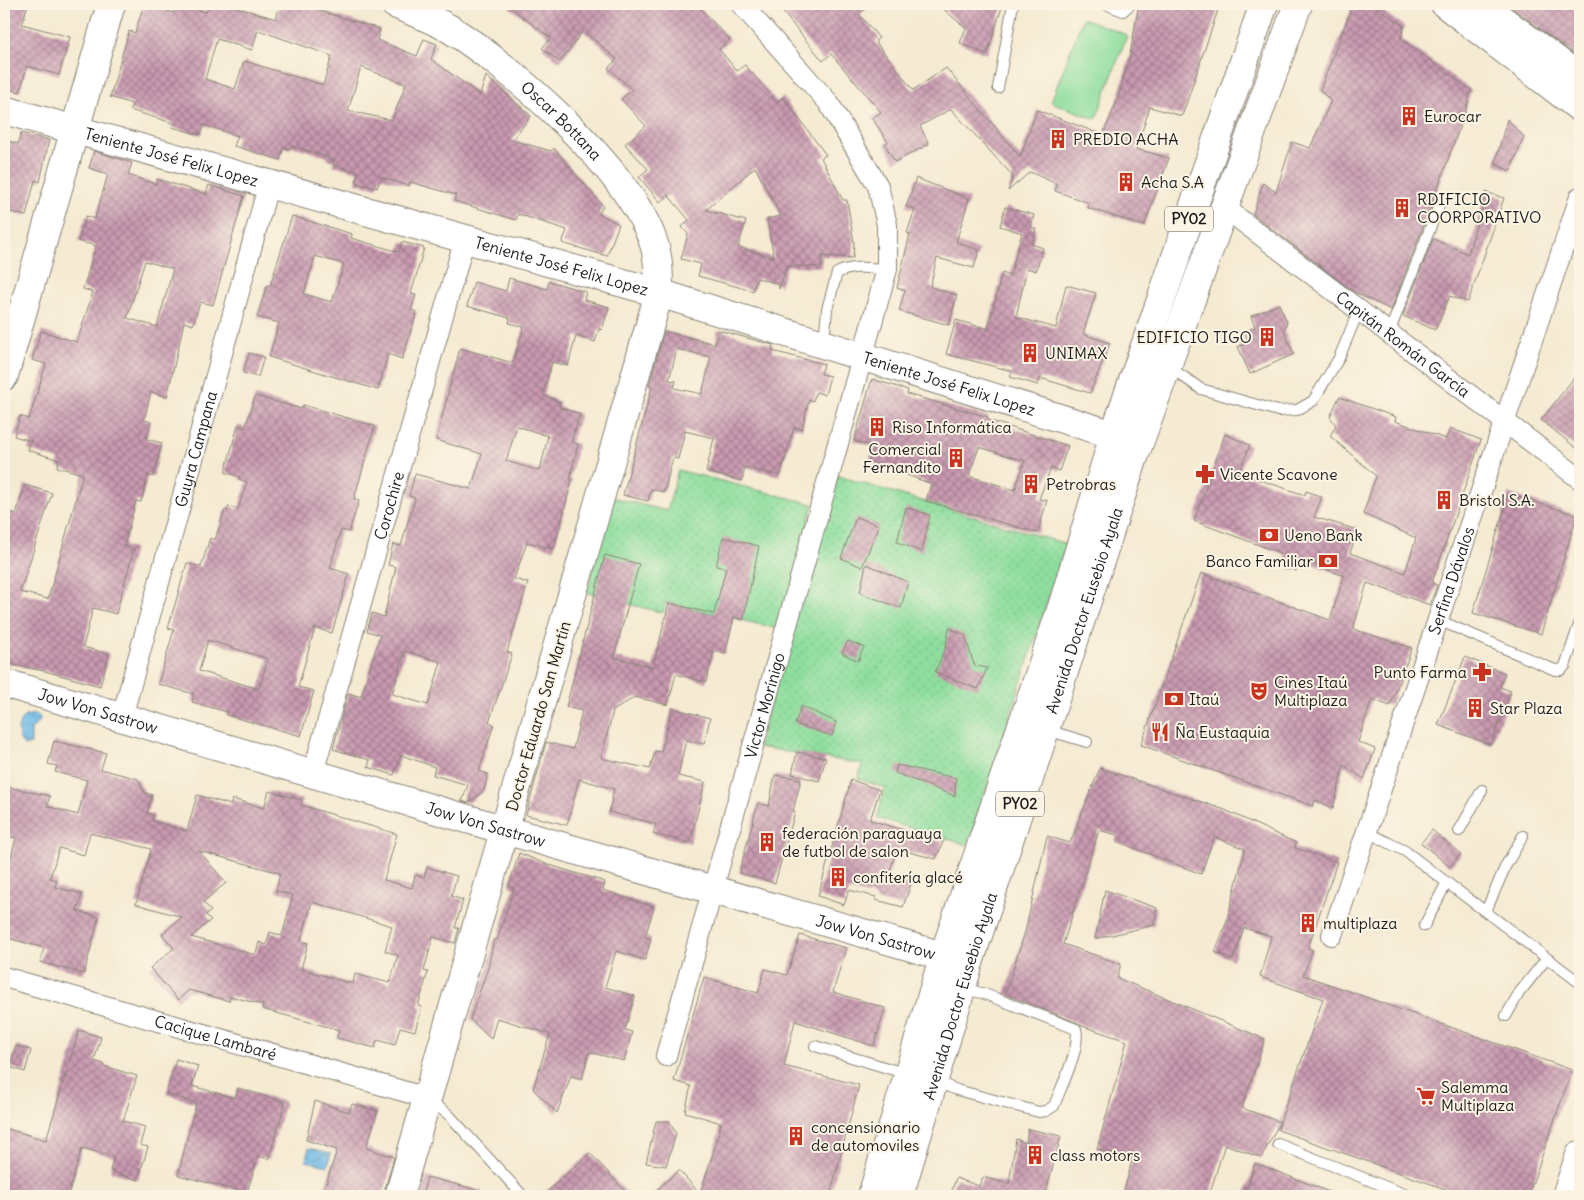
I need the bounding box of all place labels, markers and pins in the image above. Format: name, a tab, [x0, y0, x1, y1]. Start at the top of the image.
building icon: Eurocar	[1398, 105, 1420, 127]
place label: Eurocar	[1424, 106, 1482, 126]
building icon: PREDIO ACHA	[1047, 128, 1069, 150]
place label: PREDIO ACHA	[1073, 129, 1179, 149]
building icon: Acha S.A	[1115, 171, 1137, 193]
place label: Acha S.A	[1141, 172, 1204, 192]
place label: RDIFICIO COORPORATIVO	[1417, 189, 1542, 227]
building icon: RDIFICIO COORPORATIVO	[1391, 197, 1413, 219]
building icon: EDIFICIO TIGO	[1256, 326, 1278, 348]
place label: EDIFICIO TIGO	[1136, 327, 1252, 347]
building icon: UNIMAX	[1019, 342, 1041, 364]
place label: UNIMAX	[1045, 343, 1107, 363]
building icon: Riso Informática	[866, 416, 888, 438]
place label: Riso Informática	[892, 417, 1012, 437]
place label: Comercial Fernandito	[863, 439, 941, 477]
building icon: Comercial Fernandito	[945, 447, 967, 469]
pharmacy icon: Vicente Scavone	[1194, 463, 1216, 485]
place label: Vicente Scavone	[1220, 464, 1338, 484]
building icon: Petrobras	[1020, 473, 1042, 495]
place label: Petrobras	[1046, 474, 1116, 494]
building icon: Bristol S.A.	[1433, 489, 1455, 511]
place label: Bristol S.A.	[1459, 490, 1534, 510]
bank icon: Ueno Bank	[1258, 524, 1280, 546]
place label: Ueno Bank	[1284, 525, 1363, 545]
bank icon: Banco Familiar	[1317, 550, 1339, 572]
place label: Banco Familiar	[1205, 551, 1313, 571]
pharmacy icon: Punto Farma	[1471, 661, 1493, 683]
place label: Punto Farma	[1374, 662, 1467, 682]
place label: Cines Itaú Multiplaza	[1274, 672, 1347, 710]
theatre icon: Cines Itaú Multiplaza	[1248, 680, 1270, 702]
bank icon: Itaú	[1163, 688, 1185, 710]
place label: Itaú	[1189, 689, 1219, 709]
building icon: Star Plaza	[1464, 697, 1486, 719]
place label: Star Plaza	[1490, 698, 1563, 718]
restaurant icon: Ña Eustaquia	[1149, 721, 1171, 743]
place label: Ña Eustaquia	[1175, 722, 1270, 742]
place label: federación paraguaya de futbol de salon	[782, 823, 942, 861]
building icon: federación paraguaya de futbol de salon	[756, 831, 778, 853]
building icon: confitería glacé	[827, 866, 849, 888]
place label: confitería glacé	[853, 867, 963, 887]
building icon: multiplaza	[1297, 912, 1319, 934]
place label: multiplaza	[1323, 913, 1397, 933]
place label: Salemma Multiplaza	[1441, 1077, 1514, 1115]
supermarket icon: Salemma Multiplaza	[1415, 1085, 1437, 1107]
place label: concensionario de automoviles	[811, 1117, 920, 1155]
building icon: concensionario de automoviles	[785, 1125, 807, 1147]
building icon: class motors	[1024, 1144, 1046, 1166]
place label: class motors	[1050, 1145, 1140, 1165]

